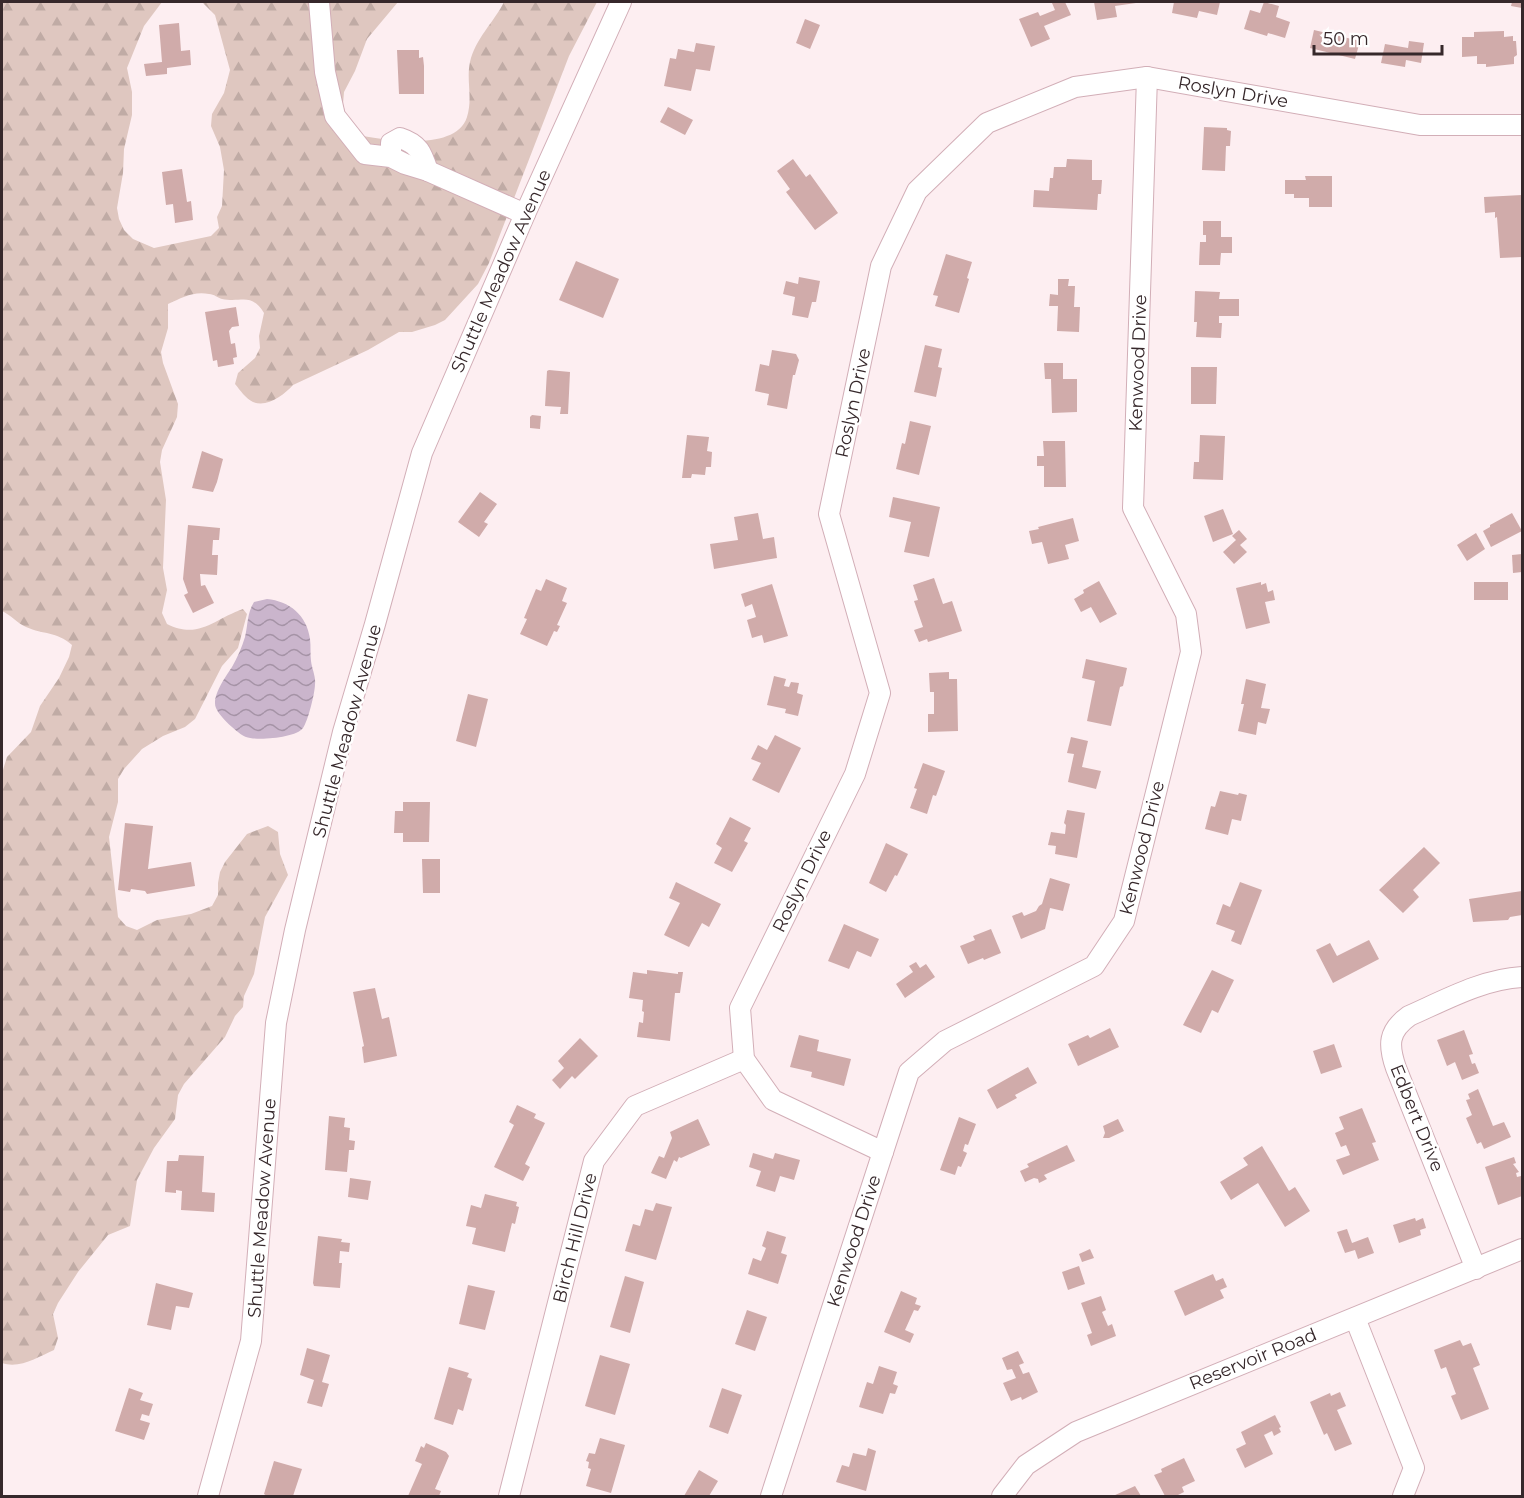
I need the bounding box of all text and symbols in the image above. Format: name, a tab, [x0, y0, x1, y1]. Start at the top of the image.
scale bar	[1314, 18, 1442, 56]
text: 50 m	[1323, 28, 1369, 50]
street label: Roslyn Drive	[1176, 71, 1290, 113]
street label: Shuttle Meadow Avenue	[446, 166, 556, 376]
street label: Kenwood Drive	[1125, 294, 1151, 432]
street label: Roslyn Drive	[831, 346, 875, 460]
street label: Shuttle Meadow Avenue	[308, 622, 386, 840]
street label: Kenwood Drive	[1115, 779, 1169, 917]
street label: Roslyn Drive	[768, 826, 836, 936]
street label: Edbert Drive	[1385, 1061, 1449, 1175]
street label: Shuttle Meadow Avenue	[243, 1097, 281, 1319]
street label: Birch Hill Drive	[548, 1171, 602, 1305]
street label: Kenwood Drive	[822, 1172, 886, 1310]
street label: Reservoir Road	[1186, 1323, 1320, 1395]

